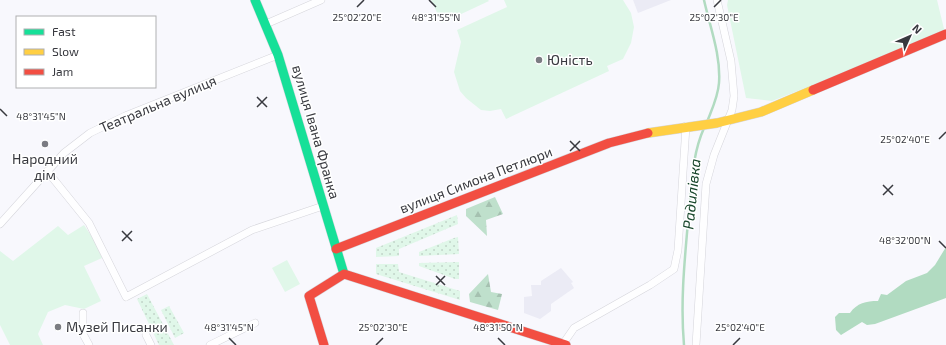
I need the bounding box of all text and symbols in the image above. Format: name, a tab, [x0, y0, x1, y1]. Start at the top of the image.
text: 25°02'20"E	[332, 11, 382, 23]
text: 48°31'55"N	[412, 11, 460, 23]
text: 25°02'30"E	[689, 11, 739, 23]
legend	[16, 16, 156, 88]
north arrow	[890, 16, 930, 56]
text: N	[910, 21, 925, 36]
text: Fast	[52, 24, 76, 38]
text: Slow	[52, 44, 79, 58]
place label: Юність	[547, 51, 593, 68]
marker: Юність	[534, 55, 544, 65]
street label: вулиця Івана Франка	[289, 63, 344, 201]
text: Jam	[52, 64, 73, 78]
street label: Театральна вулиця	[97, 71, 219, 136]
text: 48°31'45"N	[16, 110, 66, 122]
text: 25°02'40"E	[880, 133, 930, 145]
marker: Народний дім	[40, 139, 50, 149]
street label: вулиця Симона Петлюри	[397, 143, 555, 217]
place label: Народний дім	[12, 150, 78, 183]
water label: Радилівка	[678, 157, 704, 230]
text: 48°32'00"N	[879, 234, 931, 246]
place label: Музей Писанки	[66, 318, 168, 335]
text: 48°31'45"N	[204, 321, 254, 333]
text: 25°02'30"E	[358, 321, 408, 333]
text: 48°31'50"N	[473, 321, 523, 333]
text: 25°02'40"E	[715, 321, 765, 333]
marker: Музей Писанки	[53, 322, 63, 332]

